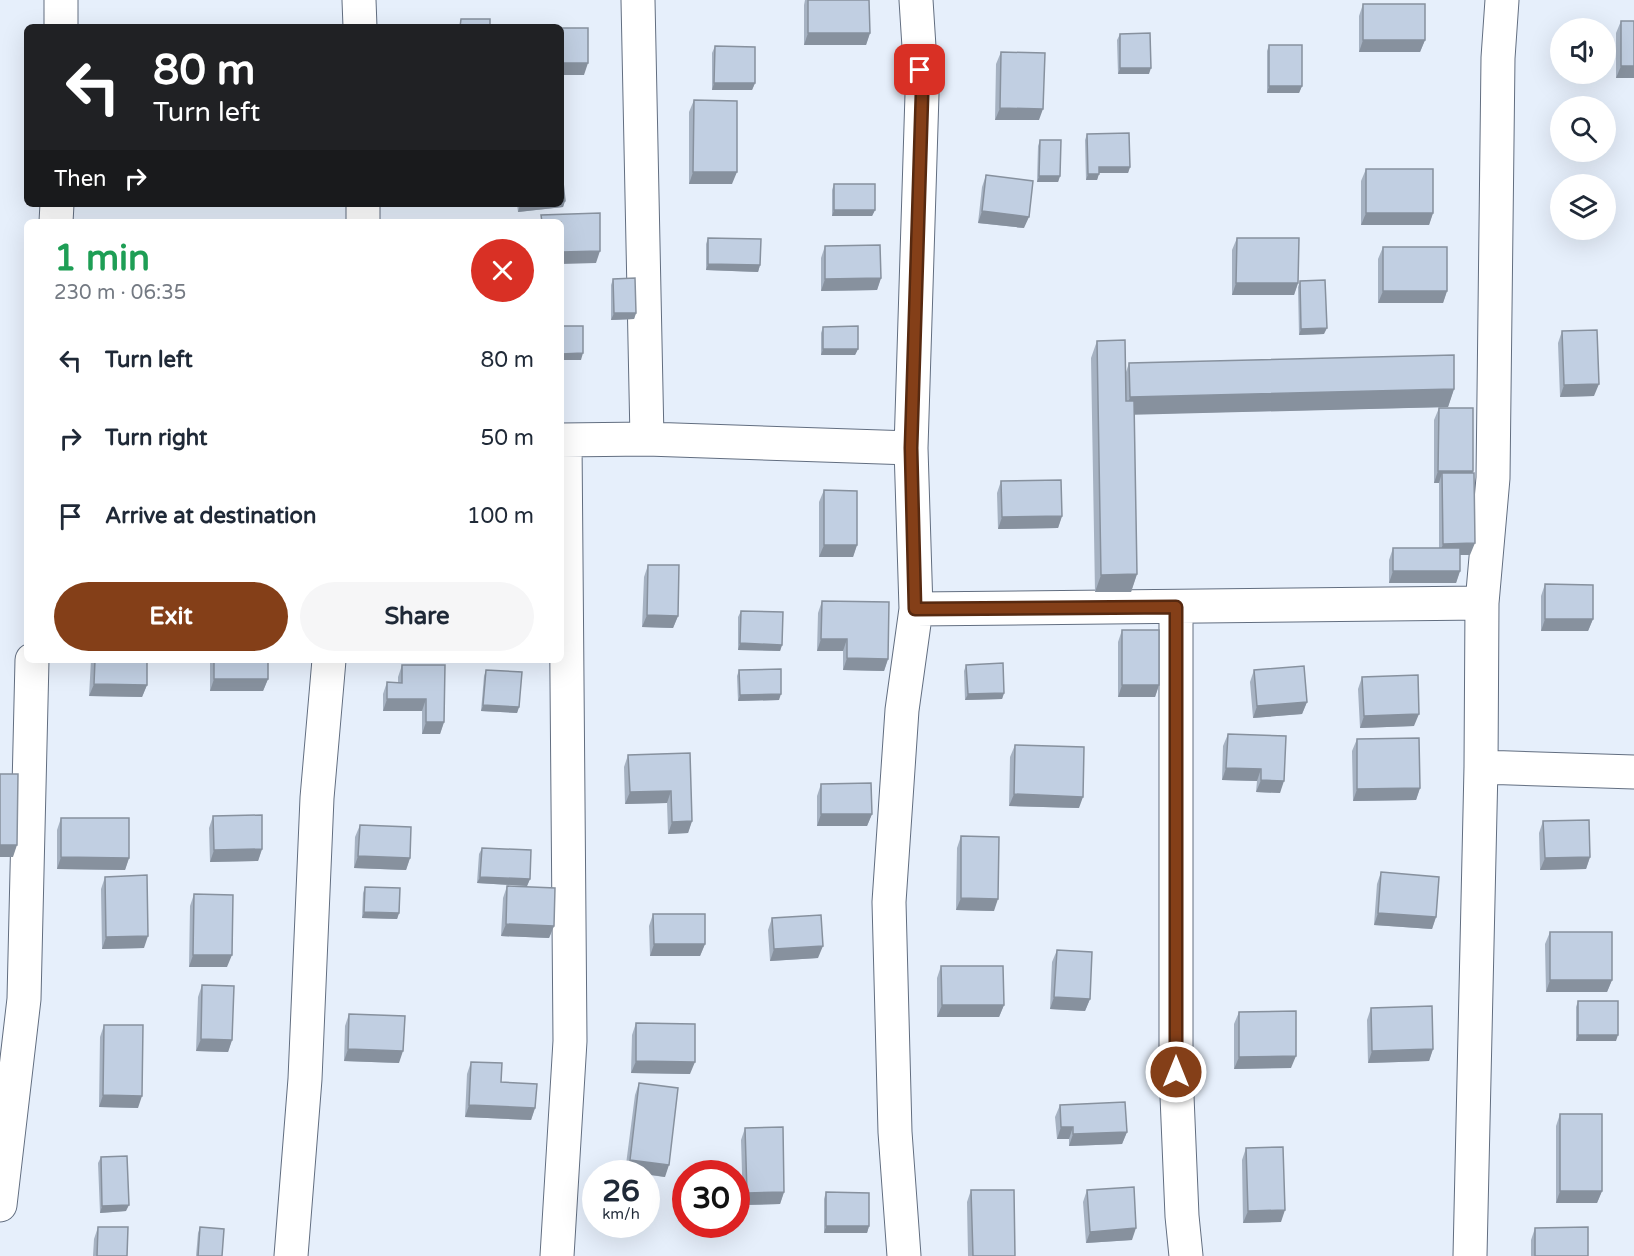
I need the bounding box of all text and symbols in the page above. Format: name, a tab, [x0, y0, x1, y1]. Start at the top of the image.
map controls	[1550, 18, 1616, 240]
button: sound	[1550, 18, 1616, 84]
pin	[894, 44, 945, 95]
text: 80 m	[153, 45, 255, 96]
icon: left	[54, 48, 132, 126]
icon: arrive	[903, 53, 936, 86]
text: Turn left	[153, 96, 260, 129]
button: search	[1550, 96, 1616, 162]
icon: right	[119, 162, 152, 195]
text: Then	[54, 166, 107, 192]
button: layers	[1550, 174, 1616, 240]
text: 1 min	[54, 237, 150, 280]
button: close	[471, 239, 534, 302]
text: 230 m · 06:35	[54, 281, 186, 305]
icon: left	[54, 344, 87, 377]
text: Turn left	[105, 347, 193, 373]
text: 80 m	[480, 347, 534, 373]
icon: right	[54, 422, 87, 455]
text: Turn right	[105, 425, 207, 451]
text: 50 m	[480, 425, 534, 451]
icon: arrive	[54, 500, 87, 533]
text: Arrive at destination	[105, 503, 316, 529]
text: 100 m	[467, 503, 534, 529]
button: Exit	[54, 582, 288, 651]
button: Share	[300, 582, 534, 651]
position arrow	[1144, 1040, 1208, 1104]
speed limit sign: 30	[672, 1160, 750, 1238]
text: 26	[602, 1173, 640, 1210]
text: km/h	[602, 1205, 640, 1223]

